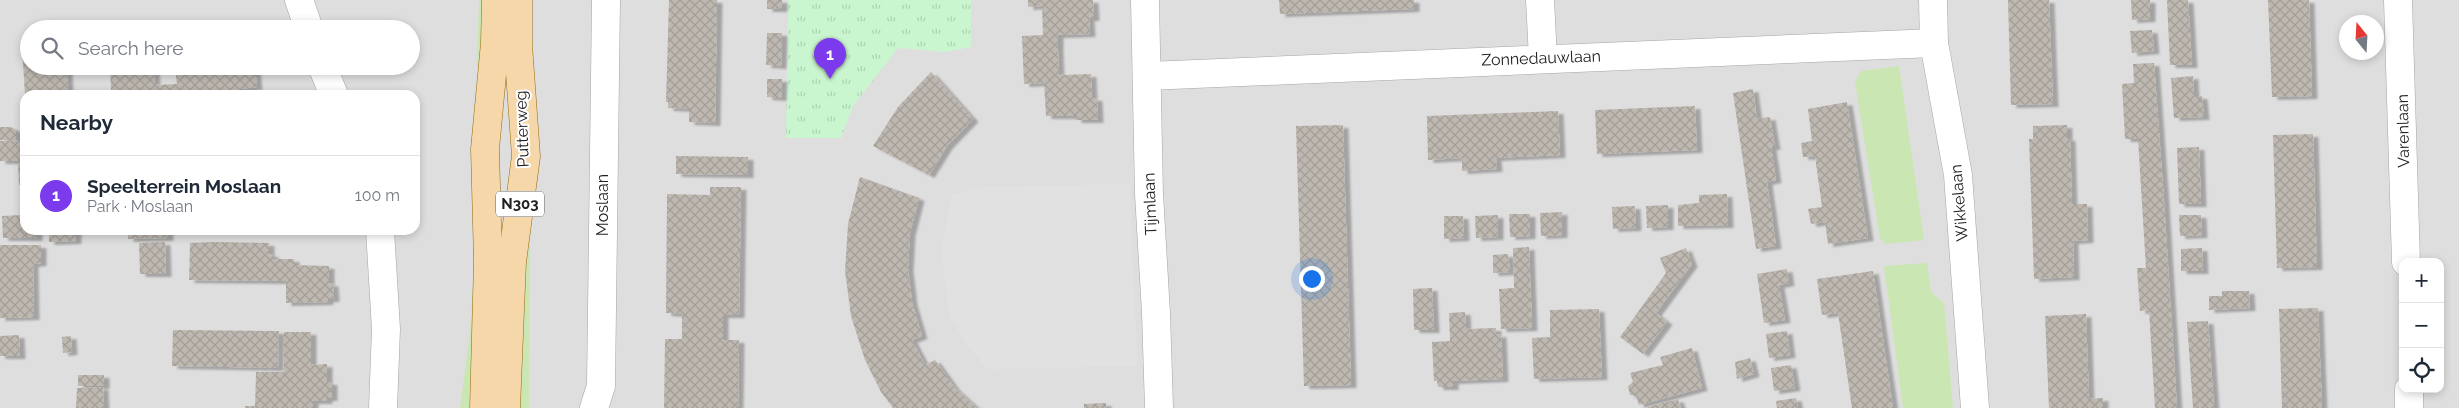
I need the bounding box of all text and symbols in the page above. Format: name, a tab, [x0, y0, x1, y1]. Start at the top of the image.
north arrow	[2339, 15, 2384, 60]
search box	[20, 20, 420, 75]
icon: search	[38, 34, 66, 62]
text: Search here	[78, 37, 184, 59]
pin: 1	[814, 38, 846, 79]
street label: Zonnedauwlaan	[1481, 46, 1601, 70]
street label: Putterweg	[511, 90, 533, 168]
street label: Varenlaan	[2393, 94, 2413, 168]
text: Nearby	[40, 110, 113, 135]
street label: Wikkelaan	[1946, 164, 1972, 242]
street label: Tijmlaan	[1139, 172, 1161, 236]
street label: Moslaan	[593, 174, 612, 236]
text: Speelterrein Moslaan	[87, 175, 281, 197]
text: 1	[52, 186, 60, 205]
text: 100 m	[355, 186, 400, 205]
road number: N303	[496, 192, 544, 216]
text: Park · Moslaan	[87, 197, 193, 216]
map controls	[2399, 258, 2444, 393]
button: +	[2399, 258, 2444, 303]
your location	[1299, 266, 1325, 292]
button: −	[2399, 303, 2444, 348]
button: locate	[2399, 348, 2444, 393]

